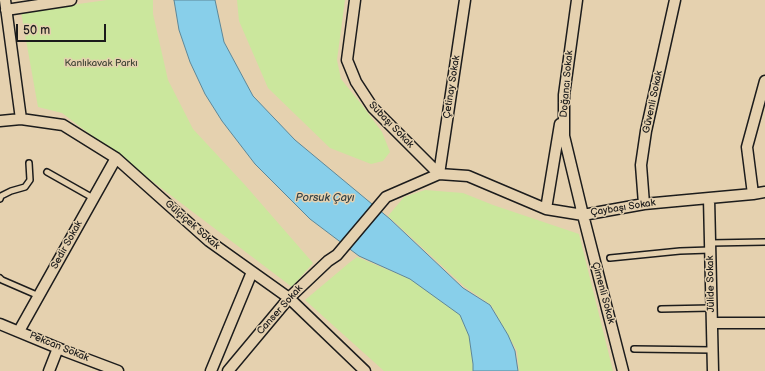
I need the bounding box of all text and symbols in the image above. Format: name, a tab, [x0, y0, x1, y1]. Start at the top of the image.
scale bar	[18, 16, 108, 42]
text: 50 m	[23, 23, 50, 38]
street label: Doğancı Sokak	[558, 50, 576, 118]
street label: Çetinay Sokak	[441, 54, 463, 120]
park label: Kanlıkavak Parkı	[64, 57, 138, 69]
street label: Güvenli Sokak	[641, 70, 665, 134]
street label: Subaşı Sokak	[366, 99, 416, 151]
water label: Porsuk Çayı	[296, 191, 354, 205]
street label: Çaybaşı Sokak	[590, 197, 656, 219]
street label: Gülçiçek Sokak	[162, 198, 222, 252]
street label: Sedir Sokak	[49, 219, 85, 271]
street label: Jülide Sokak	[705, 256, 717, 312]
street label: Çimenli Sokak	[589, 261, 617, 325]
street label: Canser Sokak	[255, 283, 305, 337]
street label: Pekcan Sokak	[28, 330, 90, 364]

